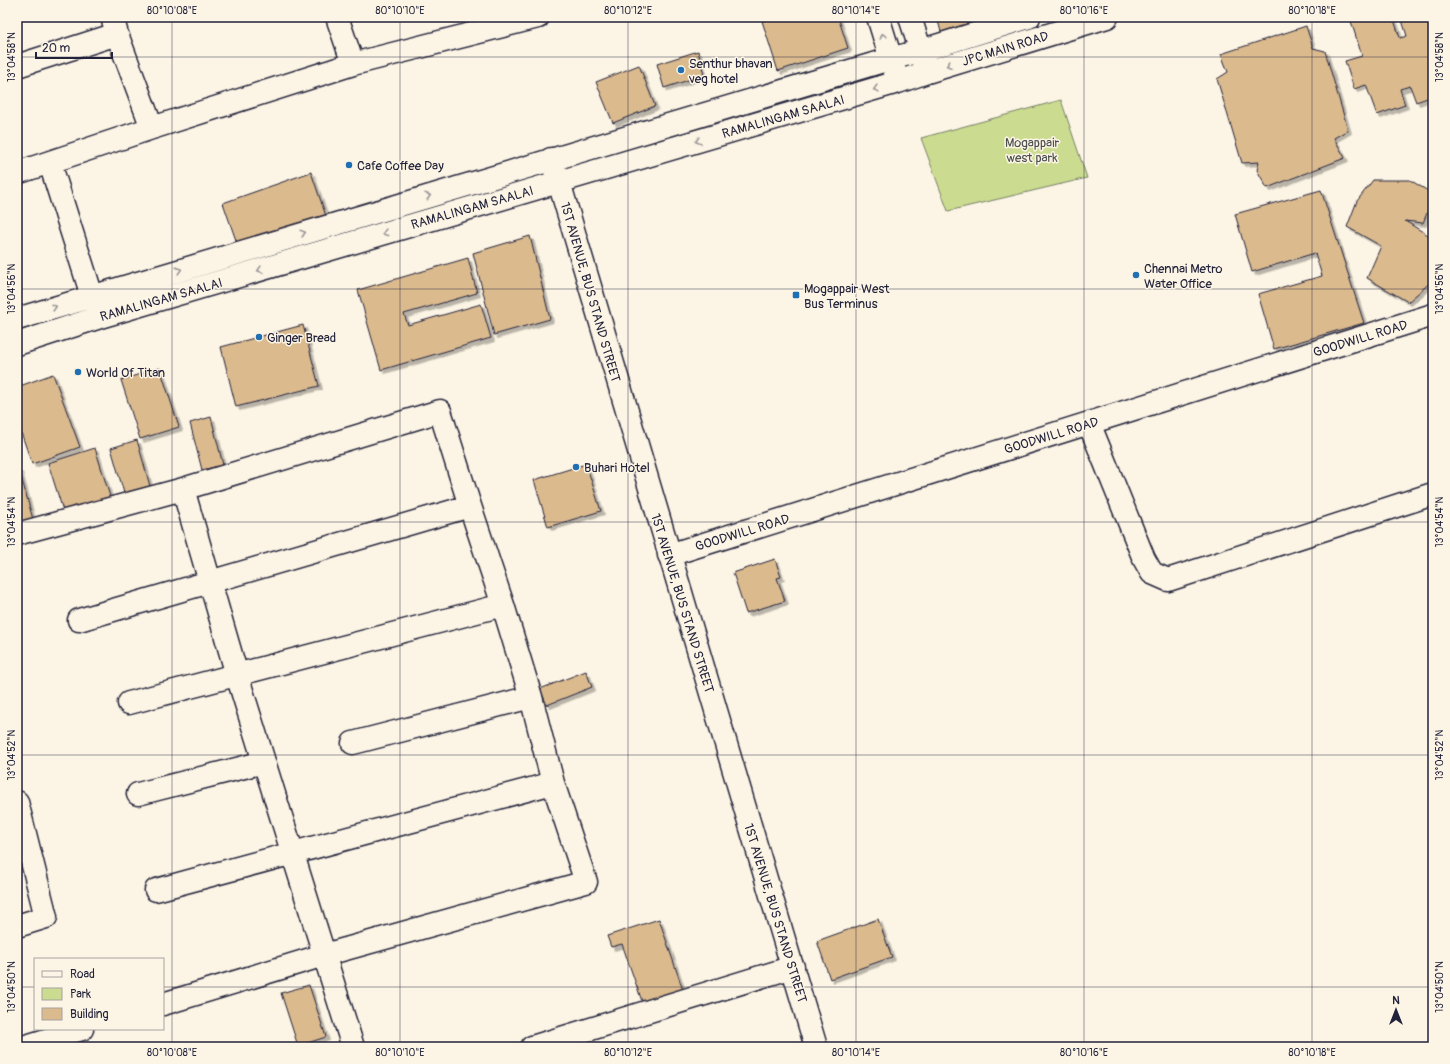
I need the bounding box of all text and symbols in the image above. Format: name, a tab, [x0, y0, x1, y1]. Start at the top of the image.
text: 80°10'08"E	[147, 5, 197, 17]
text: 80°10'10"E	[376, 5, 424, 17]
text: 80°10'12"E	[604, 5, 652, 17]
text: 80°10'14"E	[832, 5, 880, 17]
text: 80°10'16"E	[1060, 5, 1108, 17]
text: 80°10'18"E	[1288, 5, 1336, 17]
street label: JPC MAIN ROAD	[960, 28, 1051, 70]
text: 13°04'58"N	[6, 32, 18, 82]
text: 13°04'58"N	[1434, 32, 1446, 82]
one-way arrow	[879, 33, 888, 40]
scale bar	[36, 34, 112, 60]
text: 20 m	[42, 41, 71, 56]
place label: Senthur bhavan veg hotel	[688, 56, 773, 87]
one-way arrow	[945, 60, 952, 69]
marker: Senthur bhavan veg hotel	[676, 65, 686, 75]
one-way arrow	[873, 84, 880, 93]
street label: RAMALINGAM SAALAI	[720, 92, 846, 142]
park label: Mogappair west park	[1005, 135, 1059, 166]
one-way arrow	[695, 136, 702, 145]
place label: Cafe Coffee Day	[357, 158, 444, 174]
marker: Cafe Coffee Day	[344, 160, 354, 170]
street label: RAMALINGAM SAALAI	[409, 183, 535, 233]
one-way arrow	[424, 192, 431, 201]
street label: 1ST AVENUE, BUS STAND STREET	[557, 200, 623, 384]
one-way arrow	[382, 228, 389, 237]
one-way arrow	[300, 229, 307, 238]
place label: Chennai Metro Water Office	[1144, 261, 1223, 292]
text: 13°04'56"N	[6, 263, 18, 314]
text: 13°04'56"N	[1434, 263, 1446, 314]
one-way arrow	[257, 265, 264, 274]
one-way arrow	[175, 266, 182, 275]
marker: Chennai Metro Water Office	[1131, 270, 1141, 280]
street label: RAMALINGAM SAALAI	[98, 275, 224, 325]
place label: Mogappair West Bus Terminus	[804, 281, 890, 312]
marker: Mogappair West Bus Terminus	[791, 290, 801, 300]
one-way arrow	[51, 303, 58, 312]
street label: GOODWILL ROAD	[1311, 317, 1409, 361]
place label: Ginger Bread	[267, 330, 336, 346]
marker: Ginger Bread	[254, 332, 264, 342]
place label: World Of Titan	[86, 365, 165, 381]
marker: World Of Titan	[73, 367, 83, 377]
street label: GOODWILL ROAD	[1002, 414, 1100, 458]
place label: Buhari Hotel	[584, 460, 650, 476]
marker: Buhari Hotel	[571, 462, 581, 472]
text: 13°04'54"N	[6, 497, 18, 547]
text: 13°04'54"N	[1434, 497, 1446, 547]
street label: GOODWILL ROAD	[693, 511, 791, 555]
street label: 1ST AVENUE, BUS STAND STREET	[647, 512, 717, 695]
text: 13°04'52"N	[6, 730, 18, 780]
text: 13°04'52"N	[1434, 730, 1446, 780]
street label: 1ST AVENUE, BUS STAND STREET	[740, 822, 810, 1005]
legend	[34, 958, 164, 1030]
text: 13°04'50"N	[6, 961, 18, 1013]
text: 13°04'50"N	[1434, 961, 1446, 1013]
text: Road	[70, 967, 95, 982]
text: Park	[70, 987, 91, 1002]
north arrow	[1376, 990, 1416, 1030]
text: N	[1392, 994, 1400, 1007]
text: Building	[70, 1007, 109, 1022]
text: 80°10'08"E	[147, 1047, 197, 1059]
text: 80°10'10"E	[376, 1047, 424, 1059]
text: 80°10'12"E	[604, 1047, 652, 1059]
text: 80°10'14"E	[832, 1047, 880, 1059]
text: 80°10'16"E	[1060, 1047, 1108, 1059]
text: 80°10'18"E	[1288, 1047, 1336, 1059]

